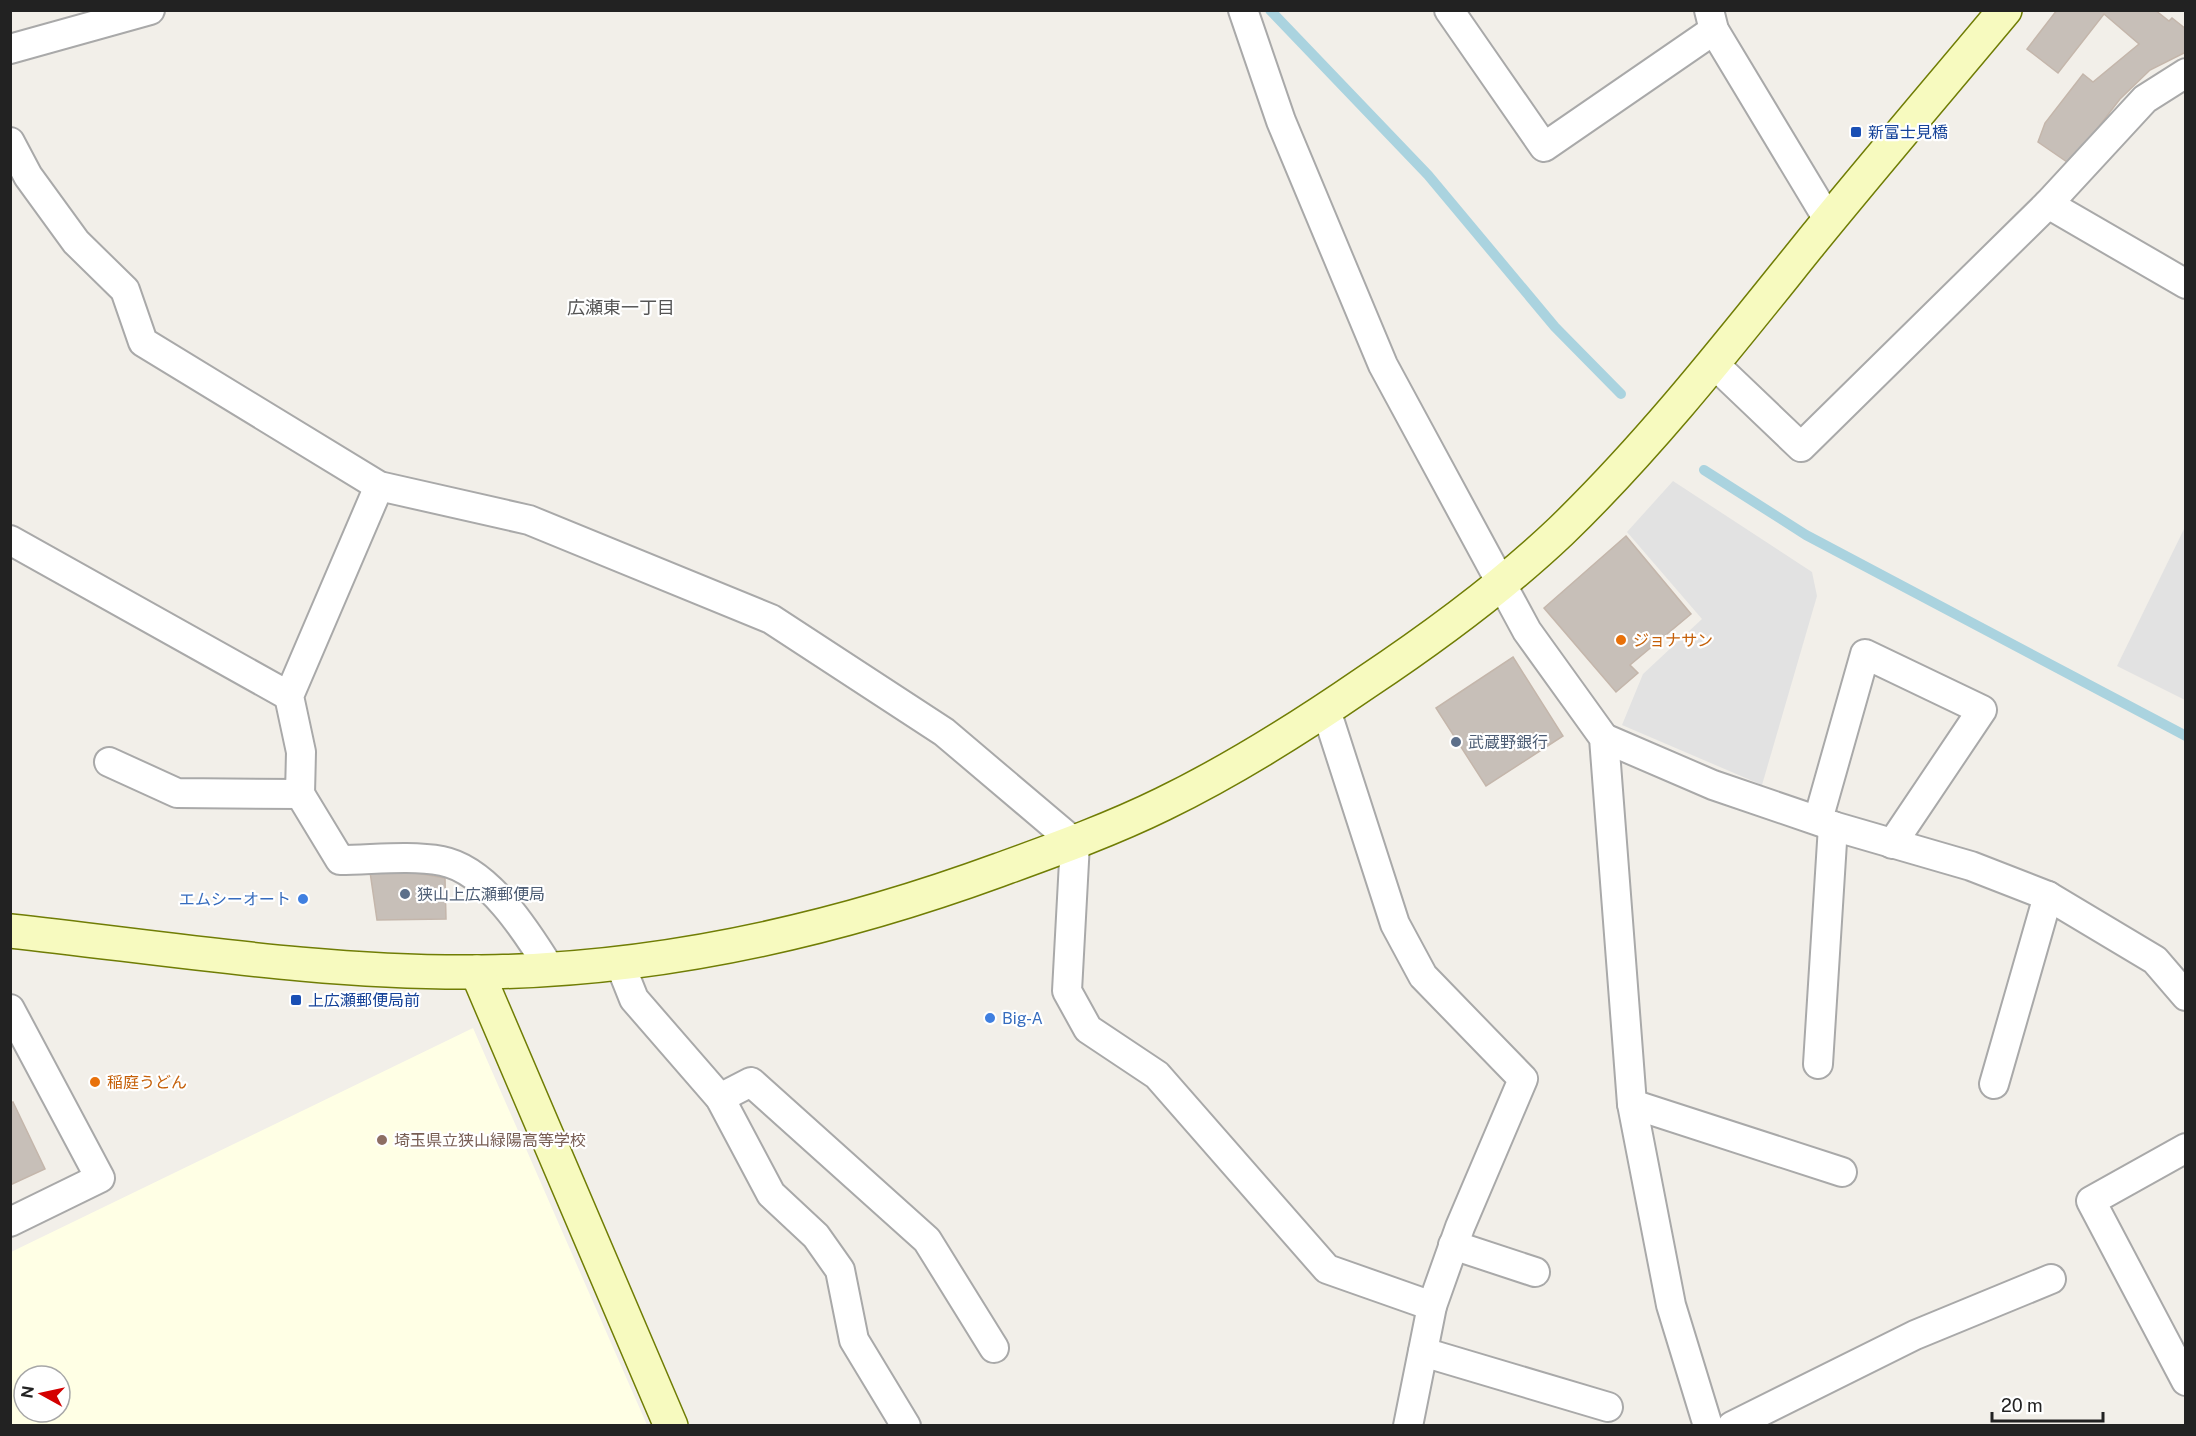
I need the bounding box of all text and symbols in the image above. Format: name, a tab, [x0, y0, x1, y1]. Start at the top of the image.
place label: 新富士見橋	[1868, 123, 1948, 142]
marker: 新富士見橋	[1849, 125, 1863, 139]
district label: 広瀬東一丁目	[567, 297, 675, 318]
place label: ジョナサン	[1633, 631, 1713, 650]
marker: ジョナサン	[1614, 633, 1628, 647]
place label: 武蔵野銀行	[1468, 733, 1548, 752]
marker: 武蔵野銀行	[1449, 735, 1463, 749]
place label: 狭山上広瀬郵便局	[417, 885, 545, 904]
marker: 狭山上広瀬郵便局	[398, 887, 412, 901]
place label: エムシーオート	[179, 890, 291, 909]
marker: エムシーオート	[296, 892, 310, 906]
place label: 上広瀬郵便局前	[308, 991, 420, 1010]
marker: 上広瀬郵便局前	[289, 993, 303, 1007]
place label: Big-A	[1002, 1009, 1043, 1028]
marker: Big-A	[983, 1011, 997, 1025]
place label: 稲庭うどん	[107, 1073, 187, 1092]
marker: 稲庭うどん	[88, 1075, 102, 1089]
place label: 埼玉県立狭山緑陽高等学校	[394, 1131, 586, 1150]
marker: 埼玉県立狭山緑陽高等学校	[375, 1133, 389, 1147]
north arrow	[12, 1364, 72, 1424]
text: N	[17, 1384, 38, 1400]
scale bar	[1992, 1385, 2103, 1423]
text: 20 m	[2001, 1395, 2043, 1416]

